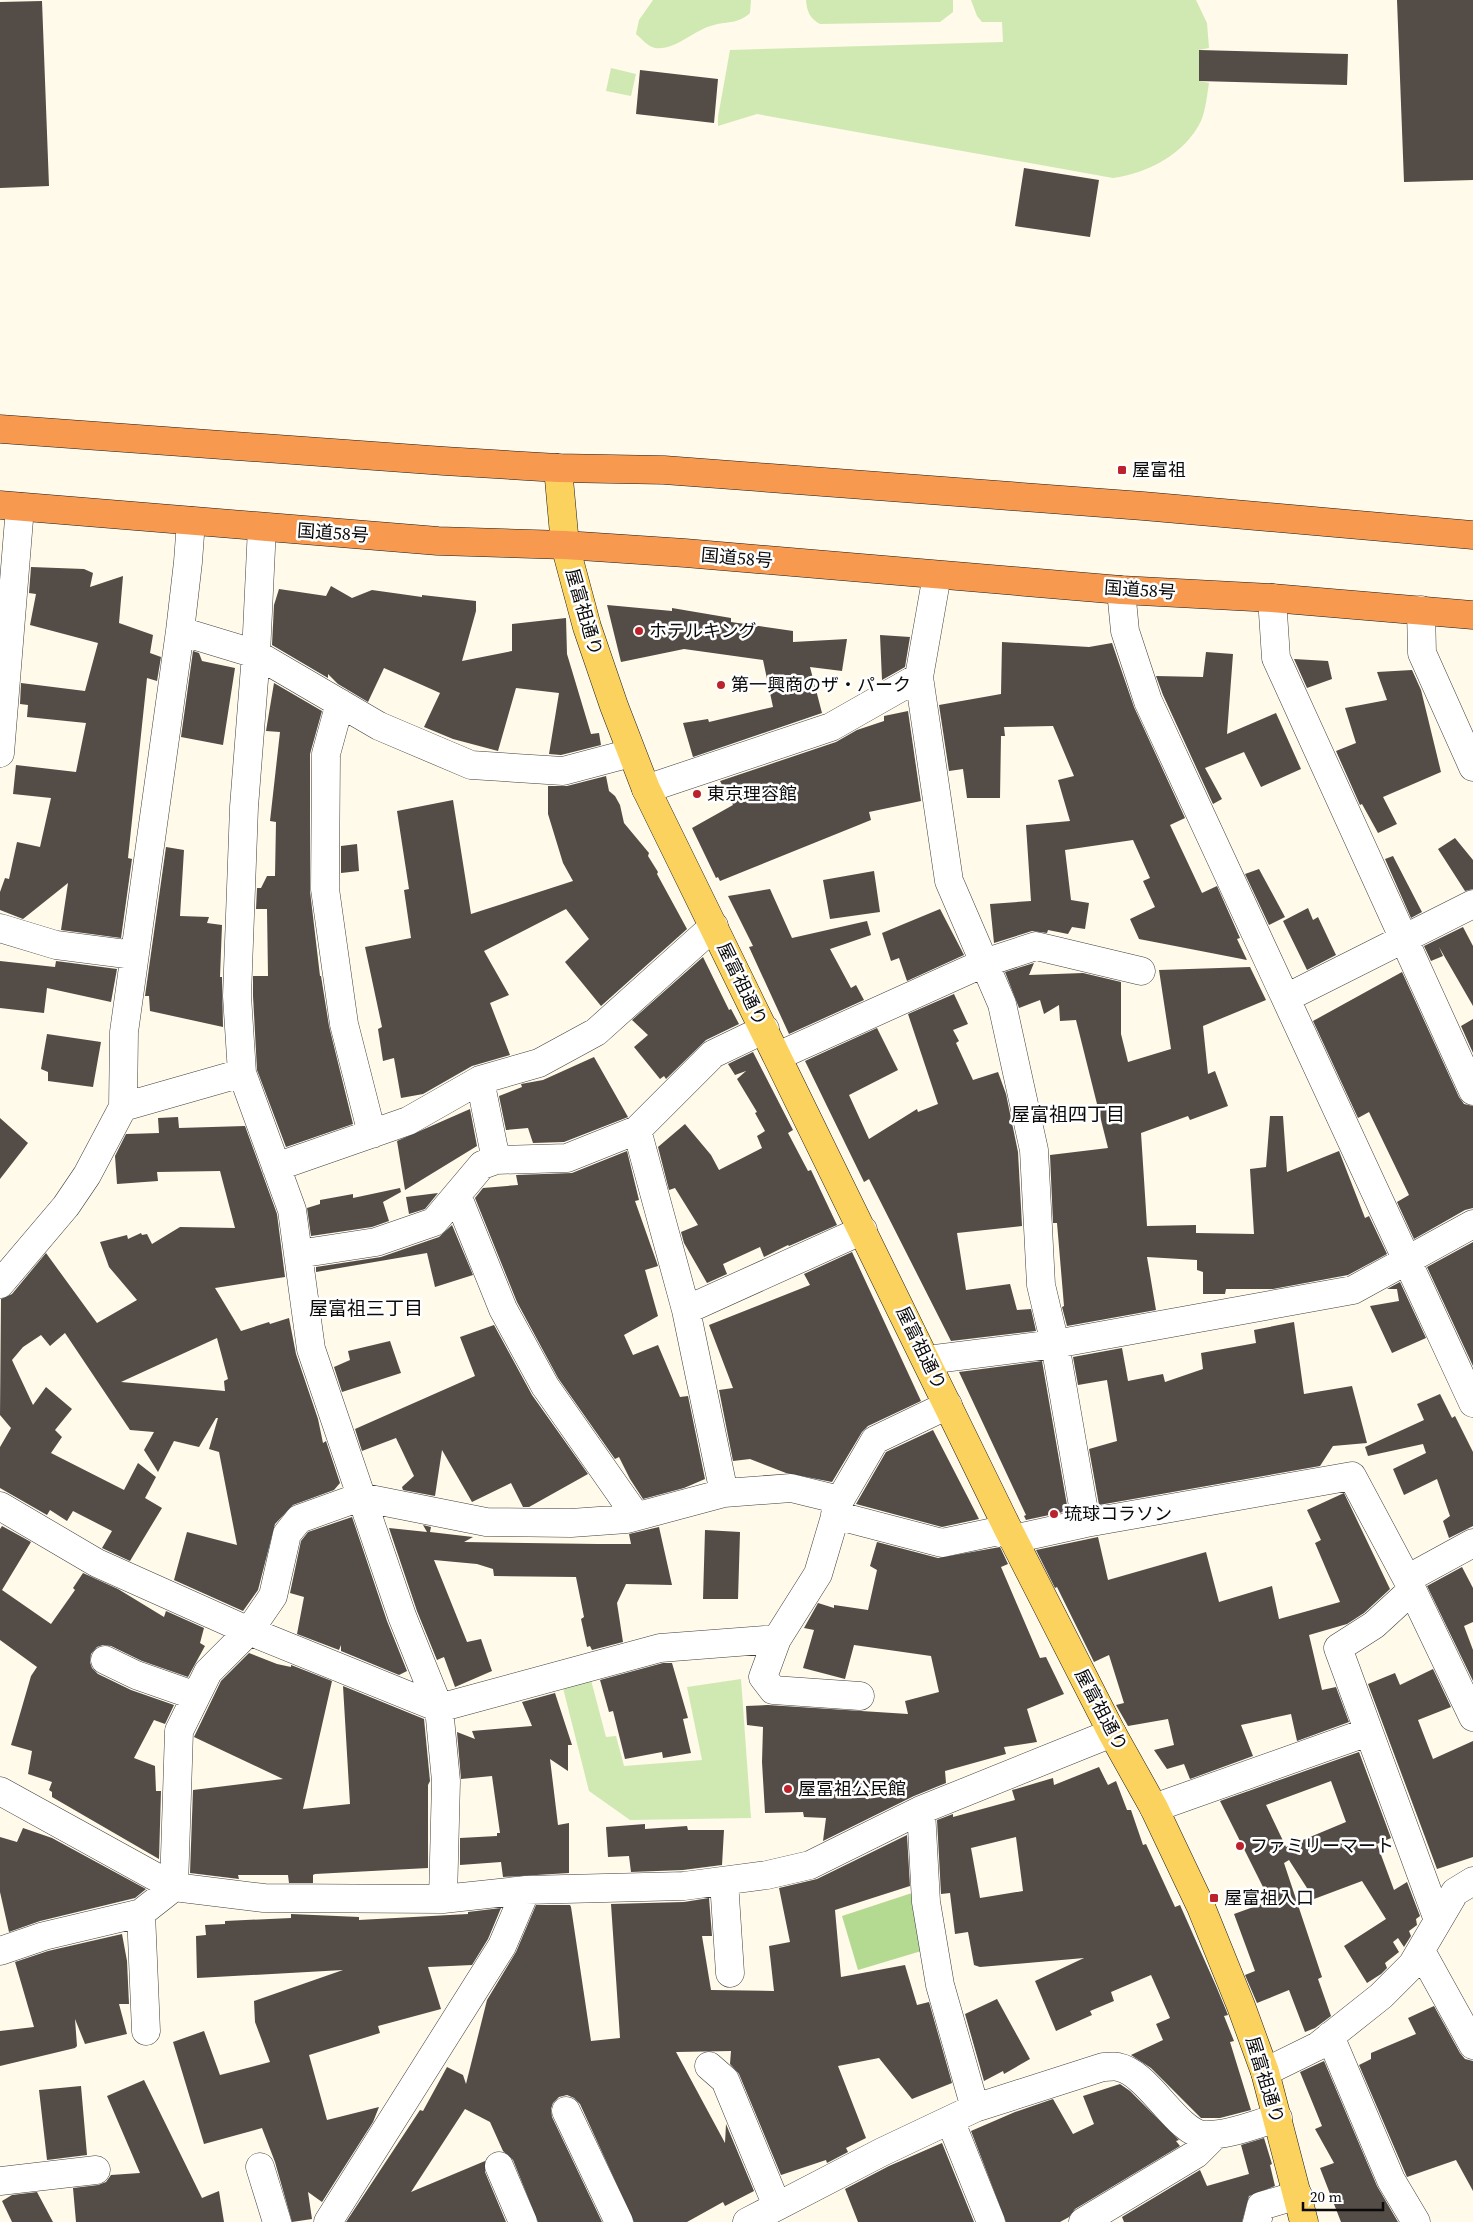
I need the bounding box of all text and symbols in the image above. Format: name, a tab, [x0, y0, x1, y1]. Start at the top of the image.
place label: 屋富祖	[1132, 457, 1186, 482]
marker: 屋富祖	[1116, 464, 1128, 476]
street label: 国道58号	[296, 518, 370, 547]
street label: 国道58号	[700, 542, 774, 573]
street label: 屋富祖通り	[560, 565, 609, 659]
street label: 国道58号	[1103, 575, 1177, 604]
place label: ホテルキング	[649, 618, 756, 643]
marker: ホテルキング	[633, 625, 645, 637]
place label: 第一興商のザ・パーク	[731, 672, 911, 697]
marker: 第一興商のザ・パーク	[715, 679, 727, 691]
place label: 東京理容館	[707, 781, 797, 806]
marker: 東京理容館	[691, 788, 703, 800]
street label: 屋富祖通り	[711, 938, 773, 1030]
district label: 屋富祖四丁目	[1011, 1101, 1125, 1127]
district label: 屋富祖三丁目	[309, 1295, 423, 1321]
street label: 屋富祖通り	[890, 1302, 952, 1394]
place label: 琉球コラソン	[1064, 1501, 1172, 1526]
marker: 琉球コラソン	[1048, 1508, 1060, 1520]
street label: 屋富祖通り	[1069, 1664, 1134, 1755]
place label: 屋冨祖公民館	[798, 1776, 906, 1801]
marker: 屋冨祖公民館	[782, 1783, 794, 1795]
place label: ファミリーマート	[1250, 1833, 1394, 1858]
marker: ファミリーマート	[1234, 1840, 1246, 1852]
place label: 屋富祖入口	[1224, 1885, 1314, 1910]
marker: 屋富祖入口	[1208, 1892, 1220, 1904]
street label: 屋富祖通り	[1240, 2033, 1291, 2127]
scale bar	[1303, 2180, 1383, 2212]
text: 20 m	[1310, 2186, 1342, 2207]

